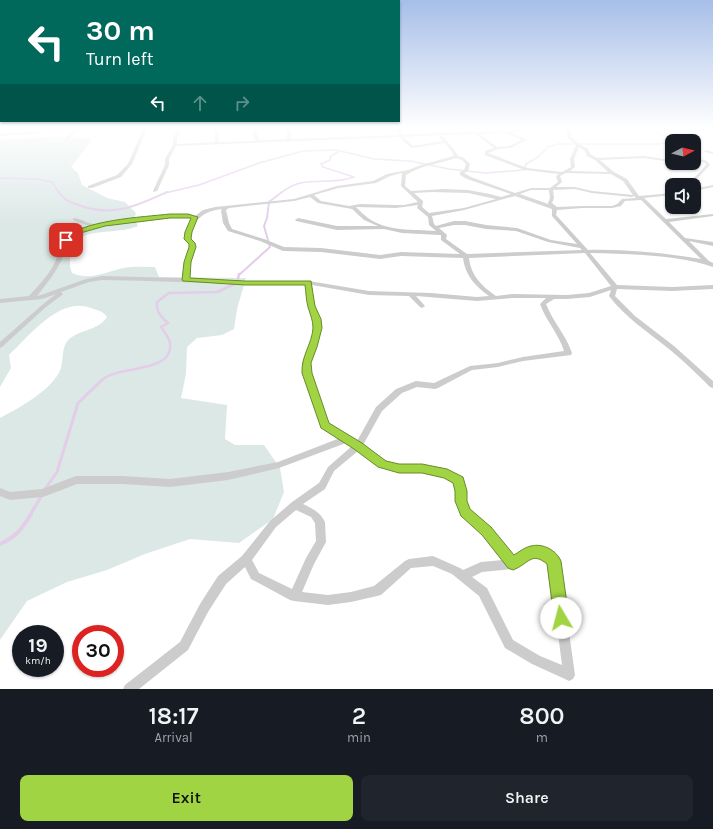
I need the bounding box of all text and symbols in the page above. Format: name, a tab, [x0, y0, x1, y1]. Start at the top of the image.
text: 30 m	[86, 14, 155, 47]
icon: left	[20, 16, 72, 68]
text: Turn left	[86, 48, 154, 70]
icon: left	[147, 92, 169, 114]
icon: ahead	[189, 92, 211, 114]
icon: right	[231, 92, 253, 114]
north arrow	[665, 134, 701, 170]
map controls	[665, 134, 701, 214]
button: sound	[665, 178, 701, 214]
pin	[49, 223, 83, 257]
icon: arrive	[55, 229, 77, 251]
position arrow	[540, 597, 582, 639]
speed limit sign: 30	[72, 625, 124, 677]
text: 19	[28, 634, 48, 657]
text: km/h	[25, 655, 51, 667]
text: 18:17	[148, 702, 199, 730]
text: 2	[352, 702, 366, 730]
text: 800	[519, 702, 565, 730]
text: Arrival	[154, 730, 193, 745]
text: min	[347, 730, 371, 745]
text: m	[536, 730, 548, 745]
button: Exit	[20, 775, 353, 821]
button: Share	[361, 775, 693, 821]

